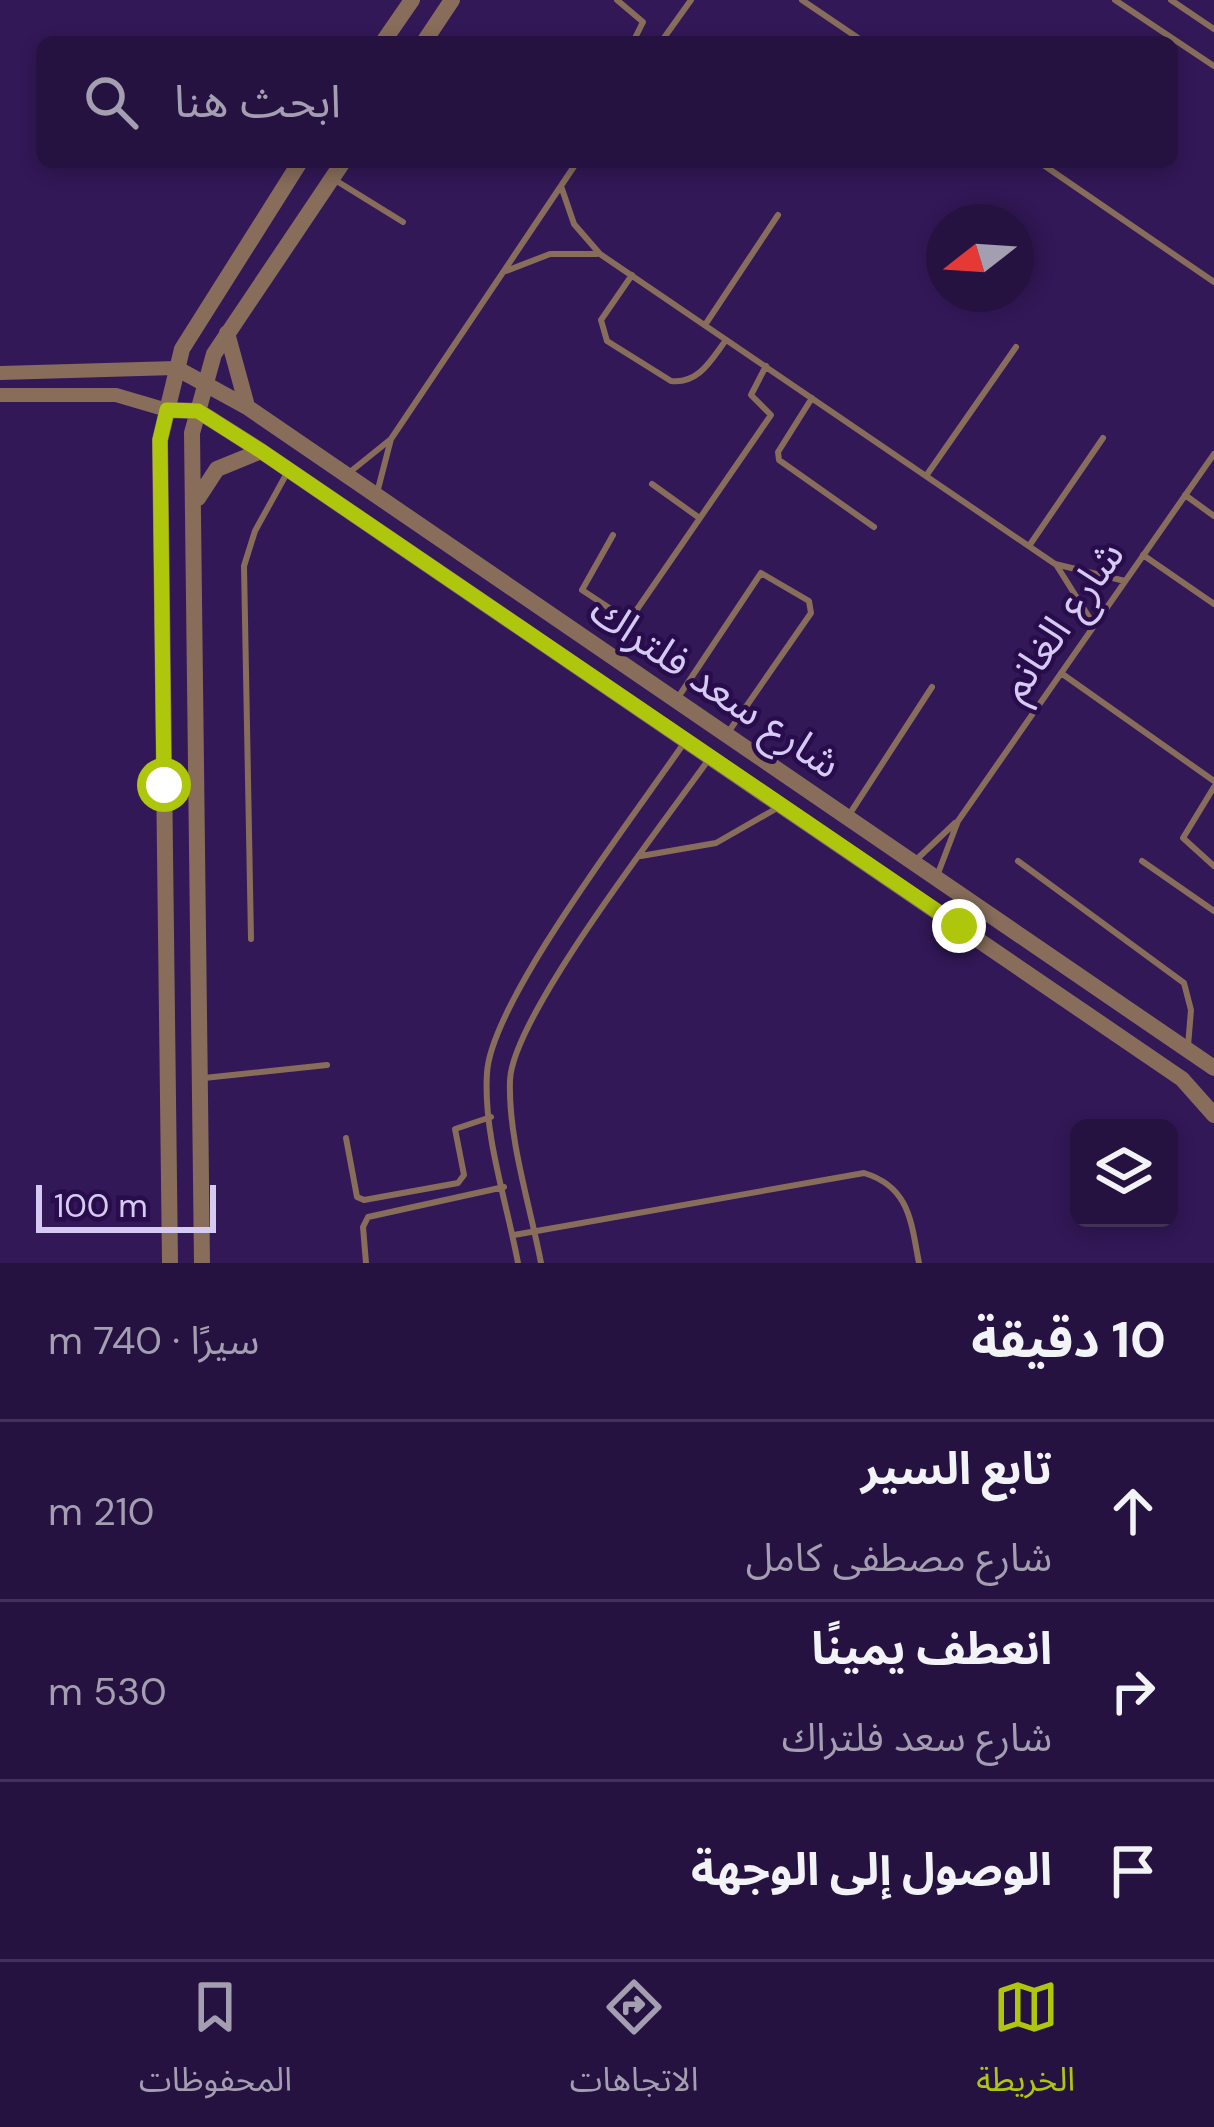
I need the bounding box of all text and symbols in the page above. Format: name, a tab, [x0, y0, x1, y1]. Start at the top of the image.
search box	[36, 36, 1178, 168]
icon: search	[78, 69, 144, 135]
text: ابحث هنا	[174, 72, 341, 131]
north arrow	[926, 204, 1034, 312]
street label: شارع الغانم	[986, 530, 1140, 713]
street label: شارع سعد فلتراك	[577, 582, 852, 794]
route start	[137, 758, 191, 812]
route end	[932, 899, 986, 953]
map controls	[1070, 1119, 1178, 1227]
button: layers	[1070, 1119, 1178, 1227]
scale bar	[36, 1179, 216, 1232]
text: 100 m	[54, 1184, 148, 1227]
text: 10 دقيقة	[971, 1306, 1166, 1373]
text: سيرًا · 740 m	[48, 1315, 259, 1366]
text: تابع السير	[861, 1439, 1052, 1498]
icon: ahead	[1100, 1478, 1166, 1544]
text: 210 m	[48, 1486, 154, 1537]
text: شارع مصطفى كامل	[746, 1532, 1052, 1583]
text: انعطف يمينًا	[811, 1619, 1052, 1678]
icon: right	[1100, 1658, 1166, 1724]
text: 530 m	[48, 1666, 167, 1717]
text: شارع سعد فلتراك	[782, 1712, 1052, 1763]
icon: arrive	[1100, 1838, 1166, 1904]
text: الوصول إلى الوجهة	[691, 1840, 1052, 1899]
tab: المحفوظات	[139, 1974, 292, 2115]
tab: الاتجاهات	[570, 1974, 699, 2115]
tab: الخريطة	[976, 1974, 1075, 2115]

